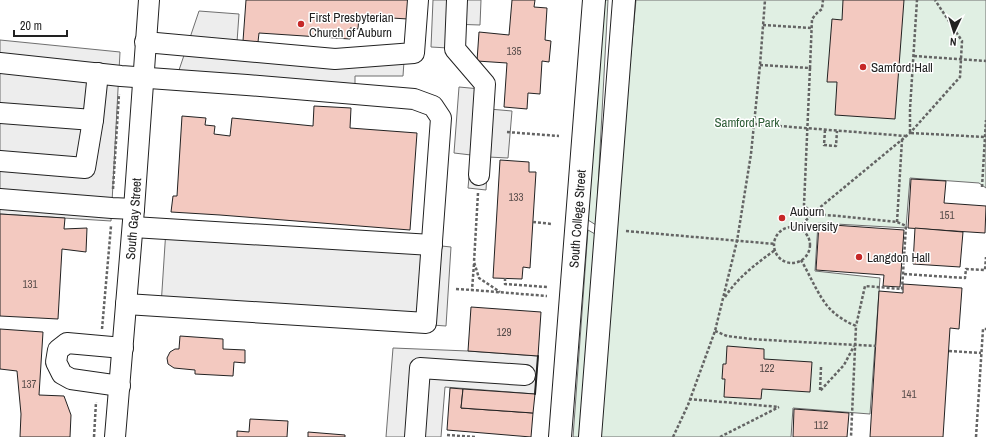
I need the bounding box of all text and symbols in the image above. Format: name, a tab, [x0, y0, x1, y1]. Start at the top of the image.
place label: First Presbyterian Church of Auburn	[309, 9, 394, 41]
scale bar	[14, 12, 67, 38]
north arrow	[934, 12, 974, 52]
text: 20 m	[20, 18, 42, 34]
marker: First Presbyterian Church of Auburn	[296, 19, 306, 29]
text: N	[950, 35, 957, 49]
house number: 135	[506, 44, 522, 58]
place label: Samford Hall	[871, 59, 933, 76]
marker: Samford Hall	[858, 62, 868, 72]
park label: Samford Park	[714, 114, 780, 131]
street label: South College Street	[565, 169, 589, 268]
street label: South Gay Street	[121, 177, 145, 260]
house number: 133	[508, 190, 524, 204]
place label: Auburn University	[789, 203, 839, 235]
house number: 151	[939, 208, 955, 222]
marker: Auburn University	[777, 213, 787, 223]
place label: Langdon Hall	[867, 249, 930, 266]
marker: Langdon Hall	[854, 252, 864, 262]
house number: 131	[22, 277, 38, 291]
house number: 129	[496, 325, 512, 339]
house number: 122	[759, 361, 775, 375]
house number: 137	[21, 377, 37, 391]
house number: 141	[901, 387, 917, 401]
house number: 112	[814, 418, 828, 432]

